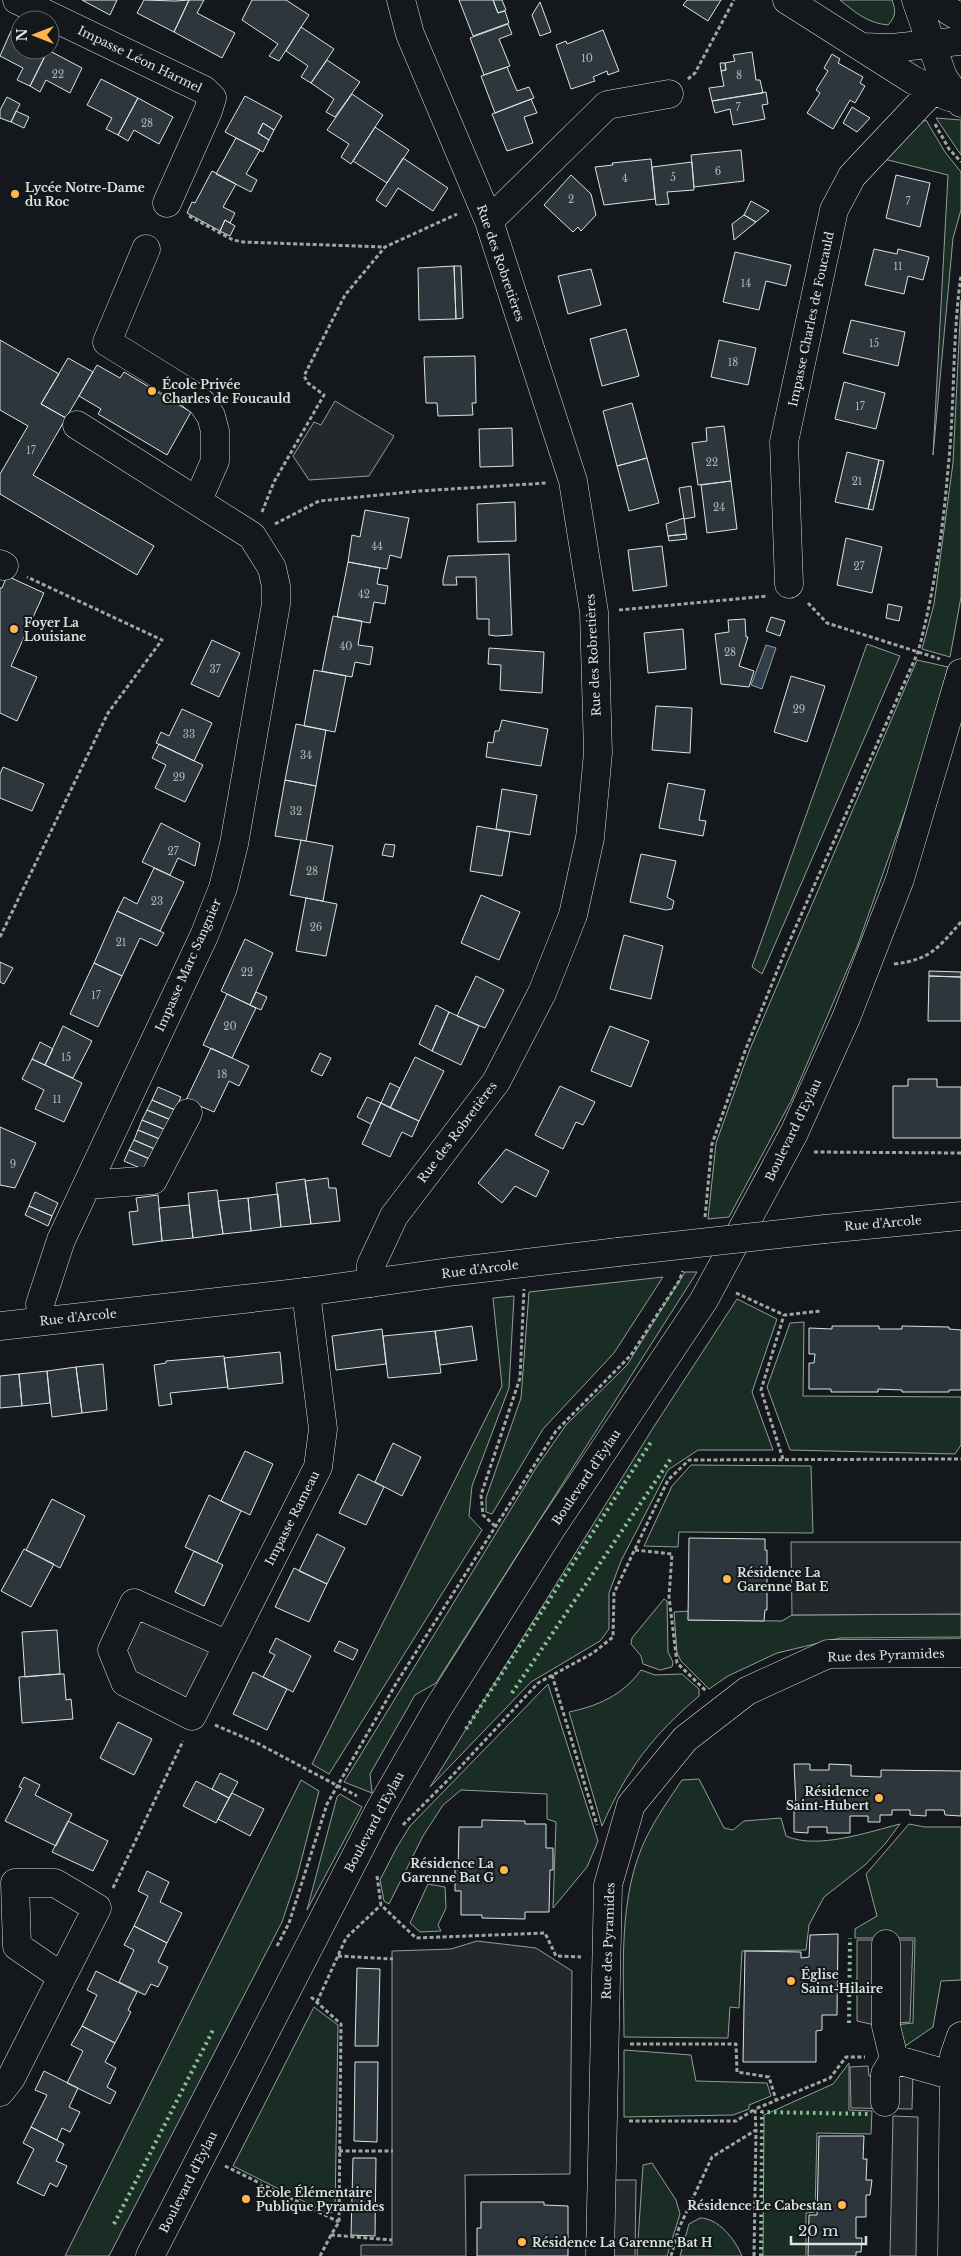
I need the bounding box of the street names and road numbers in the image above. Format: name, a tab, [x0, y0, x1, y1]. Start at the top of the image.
street label: Impasse Léon Harmel	[76, 22, 205, 96]
street label: Rue des Robretières	[474, 203, 528, 323]
street label: Impasse Charles de Foucauld	[785, 230, 837, 408]
street label: Rue des Robretières	[582, 593, 604, 717]
street label: Impasse Marc Sangnier	[152, 896, 224, 1034]
street label: Boulevard d'Eylau	[762, 1076, 824, 1184]
street label: Rue des Robretières	[414, 1079, 500, 1185]
street label: Rue d'Arcole	[844, 1212, 922, 1234]
street label: Rue d'Arcole	[441, 1257, 520, 1281]
street label: Rue d'Arcole	[39, 1305, 117, 1329]
street label: Boulevard d'Eylau	[548, 1426, 624, 1528]
street label: Impasse Rameau	[262, 1468, 322, 1568]
street label: Rue des Pyramides	[827, 1645, 945, 1665]
street label: Boulevard d'Eylau	[341, 1769, 407, 1875]
street label: Rue des Pyramides	[598, 1882, 618, 2000]
street label: Boulevard d'Eylau	[156, 2129, 220, 2235]

